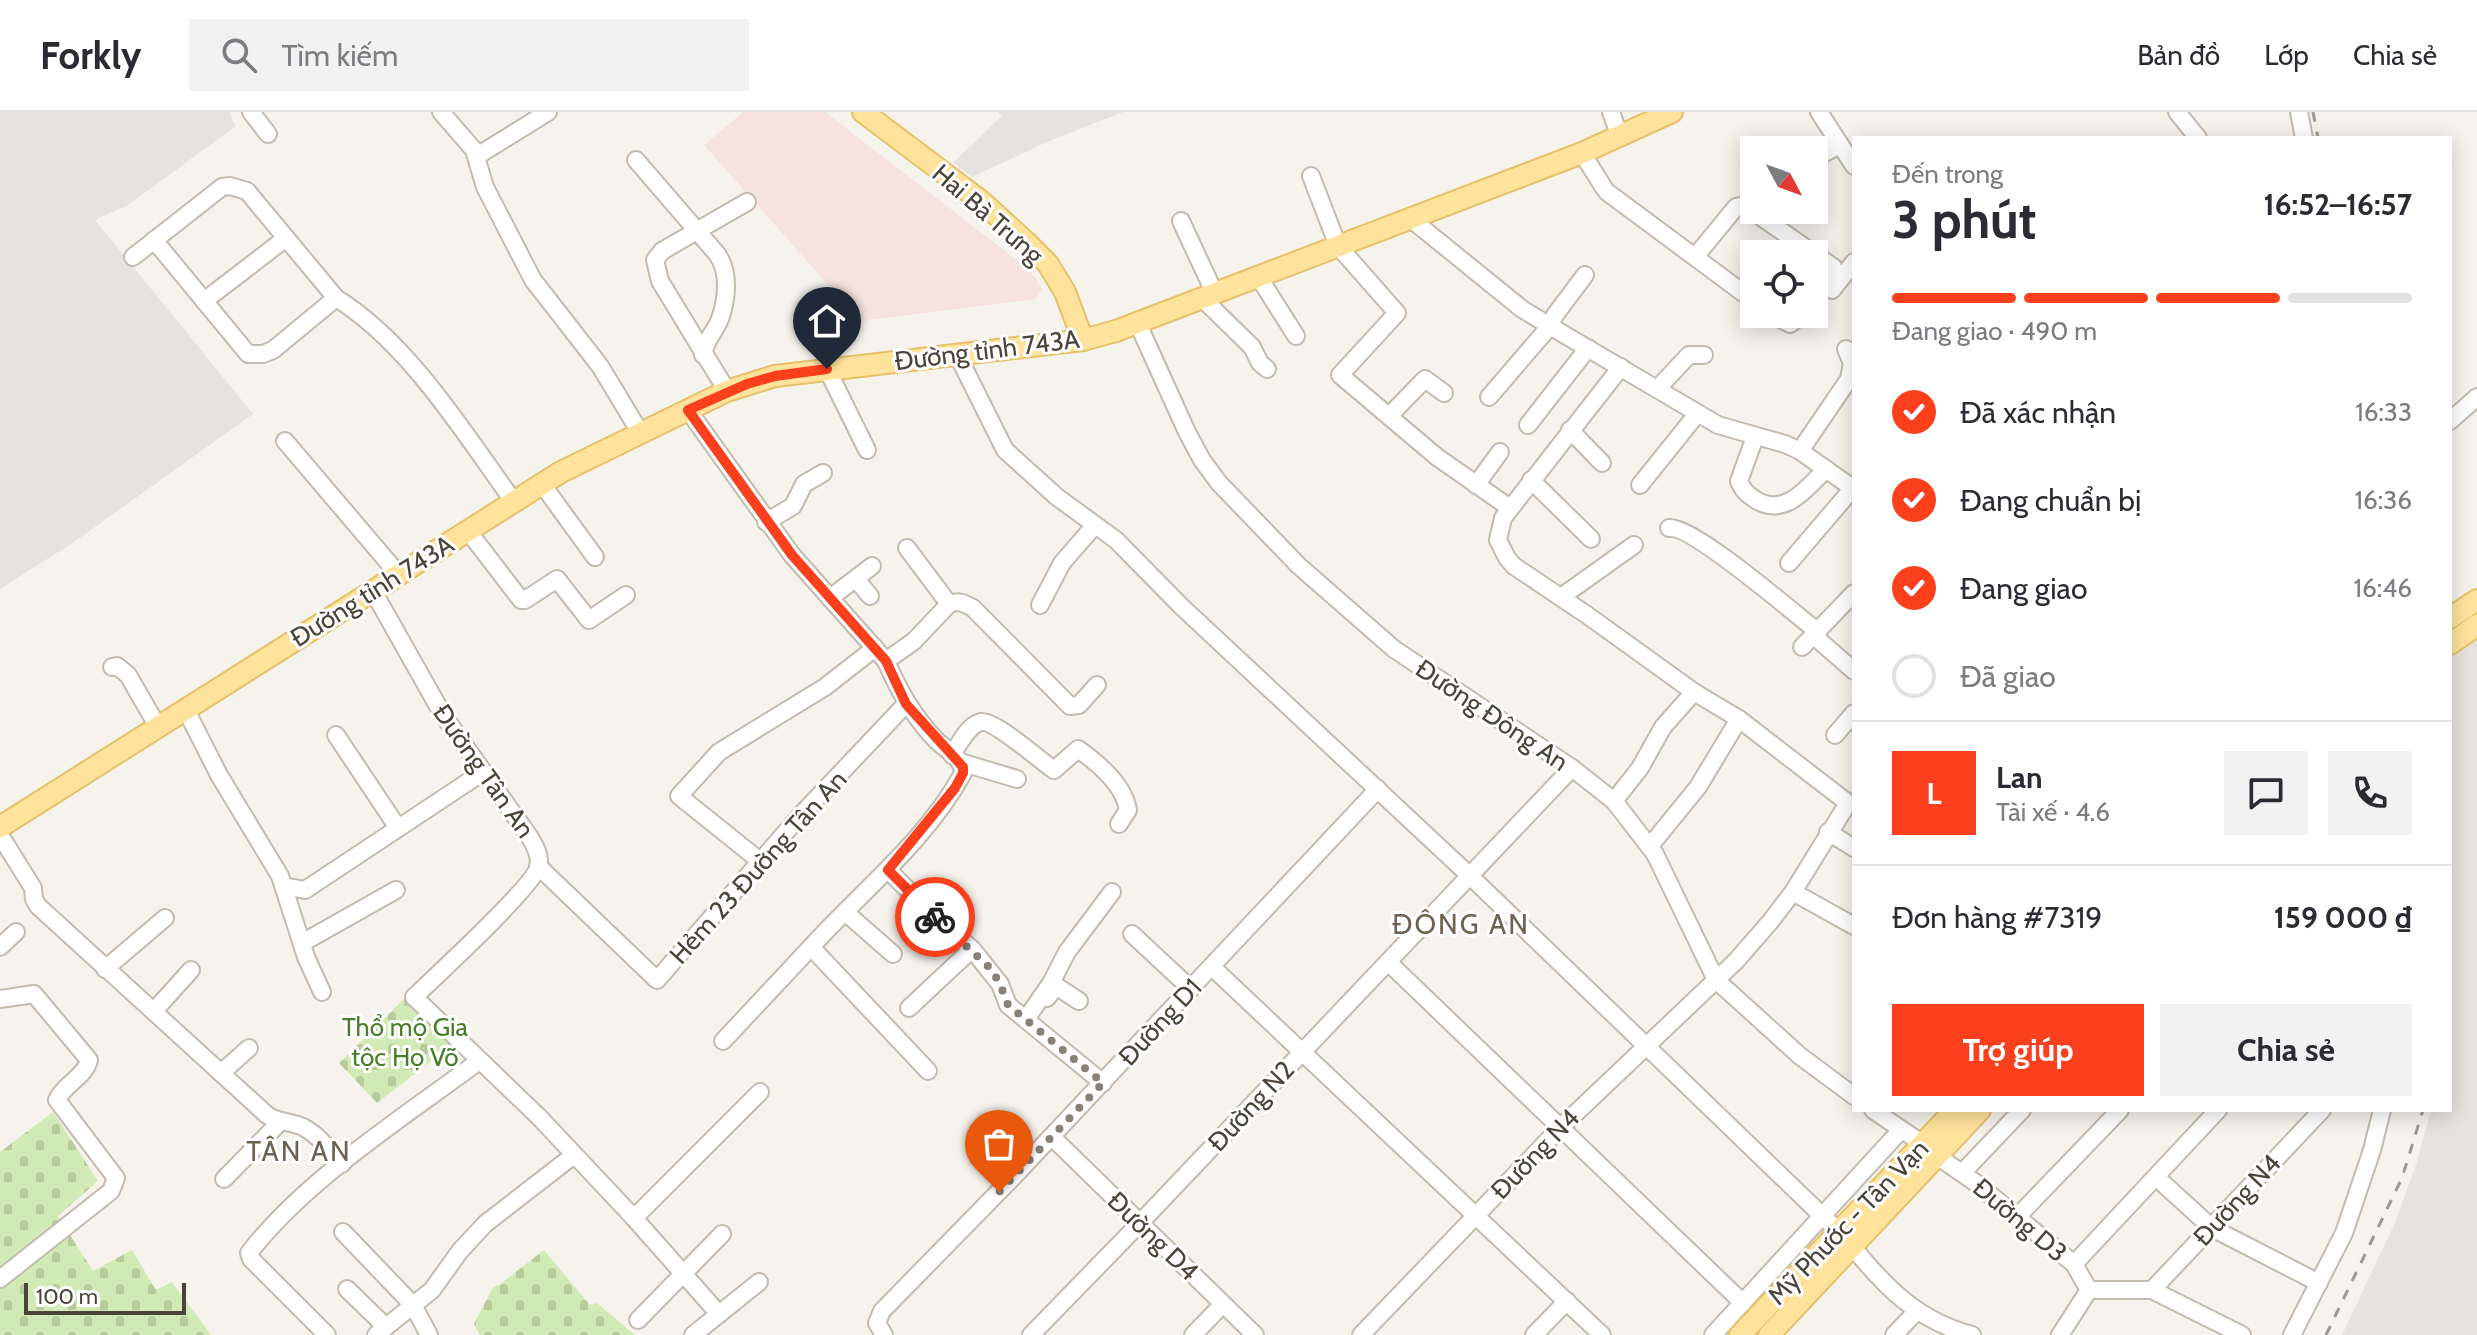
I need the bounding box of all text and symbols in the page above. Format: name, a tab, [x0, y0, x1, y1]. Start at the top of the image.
search box	[189, 19, 749, 91]
text: Forkly	[40, 32, 141, 79]
icon: search	[217, 33, 261, 77]
text: Tìm kiếm	[281, 37, 398, 74]
text: Bản đồ	[2137, 38, 2220, 72]
text: Lớp	[2264, 38, 2309, 72]
text: Chia sẻ	[2353, 38, 2437, 72]
north arrow	[1740, 136, 1828, 224]
map controls	[1740, 136, 1828, 328]
street label: Hai Bà Trưng	[926, 157, 1051, 272]
text: Đến trong	[1892, 158, 2003, 190]
text: 16:52–16:57	[2264, 186, 2412, 223]
text: 3 phút	[1892, 188, 2037, 251]
button: locate	[1740, 240, 1828, 328]
pin	[793, 287, 861, 369]
icon: home	[805, 299, 849, 343]
text: Đang giao · 490 m	[1892, 315, 2097, 347]
street label: Đường tỉnh 743A	[893, 323, 1081, 377]
icon: check	[1892, 390, 1936, 434]
text: Đã xác nhận	[1960, 394, 2116, 431]
text: 16:33	[2355, 396, 2412, 428]
icon: check	[1892, 478, 1936, 522]
text: Đang chuẩn bị	[1960, 482, 2141, 519]
text: 16:36	[2355, 484, 2412, 516]
street label: Đường tỉnh 743A	[285, 528, 459, 654]
icon: check	[1892, 566, 1936, 610]
text: Đang giao	[1960, 570, 2088, 607]
text: 16:46	[2354, 572, 2412, 604]
street label: Đường Đông An	[1410, 652, 1574, 778]
text: Đã giao	[1960, 658, 2056, 695]
street label: Đường Tân An	[426, 698, 542, 844]
button: chat	[2224, 751, 2308, 835]
button: phone	[2328, 751, 2412, 835]
text: Lan	[1996, 759, 2043, 796]
street label: Hẻm 23 Đường Tân An	[663, 764, 853, 970]
text: L	[1926, 775, 1942, 812]
text: Tài xế · 4.6	[1996, 796, 2110, 828]
courier	[895, 877, 975, 957]
icon: bike	[913, 895, 957, 939]
text: Đơn hàng #7319	[1892, 899, 2102, 936]
text: 159 000 ₫	[2274, 899, 2412, 936]
district label: ĐÔNG AN	[1392, 907, 1530, 941]
street label: Đường D1	[1112, 972, 1208, 1072]
button: Trợ giúp	[1892, 1004, 2144, 1096]
button: Chia sẻ	[2160, 1004, 2412, 1096]
park label: Thổ mộ Gia tộc Họ Võ	[342, 1011, 469, 1073]
street label: Đường N2	[1201, 1054, 1301, 1158]
street label: Đường N4	[1484, 1102, 1586, 1206]
pin	[965, 1110, 1033, 1192]
icon: bag	[977, 1122, 1021, 1166]
street label: Mỹ Phước - Tân Vạn	[1761, 1133, 1935, 1311]
district label: TÂN AN	[246, 1134, 352, 1168]
street label: Đường N4	[2187, 1148, 2287, 1252]
street label: Đường D3	[1966, 1171, 2074, 1269]
street label: Đường D4	[1101, 1185, 1205, 1287]
scale bar	[24, 1279, 186, 1315]
text: 100 m	[36, 1283, 98, 1310]

